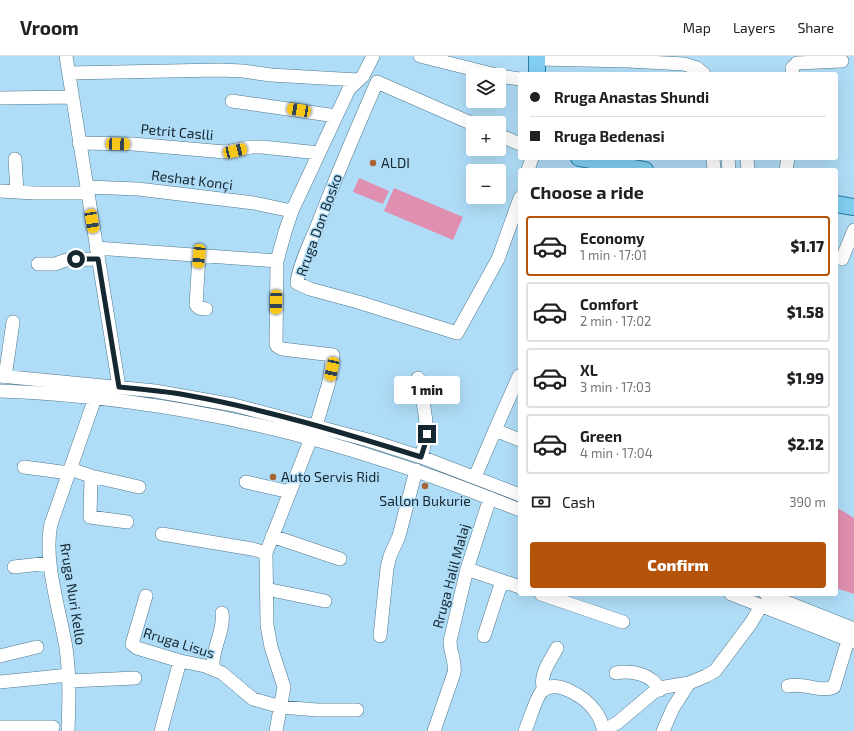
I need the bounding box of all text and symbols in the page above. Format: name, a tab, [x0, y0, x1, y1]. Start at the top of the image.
text: Vroom	[20, 16, 79, 39]
text: Map	[683, 19, 711, 36]
text: Layers	[733, 19, 775, 36]
text: Share	[797, 19, 834, 36]
map controls	[466, 68, 506, 204]
button: layers	[466, 68, 506, 108]
text: Rruga Anastas Shundi	[554, 88, 709, 106]
car	[286, 102, 312, 118]
button: +	[466, 116, 506, 156]
street label: Petrit Caslli	[140, 120, 214, 143]
text: Rruga Bedenasi	[554, 127, 665, 145]
car	[106, 138, 130, 150]
car	[222, 142, 248, 160]
place label: ALDI	[381, 154, 410, 171]
marker: ALDI	[368, 158, 378, 168]
button: −	[466, 164, 506, 204]
street label: Reshat Konçi	[150, 166, 234, 194]
street label: Rruga Don Bosko	[292, 171, 345, 278]
text: Choose a ride	[530, 181, 644, 203]
car	[84, 208, 100, 234]
icon: car	[532, 228, 568, 264]
text: Economy	[580, 229, 645, 247]
text: $1.17	[790, 237, 824, 255]
car	[192, 244, 206, 268]
text: 1 min · 17:01	[580, 247, 647, 263]
route start	[67, 250, 85, 268]
car	[270, 290, 282, 314]
icon: car	[532, 294, 568, 330]
text: Comfort	[580, 295, 638, 313]
text: $1.58	[787, 303, 824, 321]
text: 2 min · 17:02	[580, 313, 651, 329]
car	[324, 356, 340, 382]
icon: car	[532, 360, 568, 396]
text: XL	[580, 361, 598, 379]
text: $1.99	[787, 369, 824, 387]
callout: 1 min	[394, 376, 460, 404]
text: 3 min · 17:03	[580, 379, 651, 395]
text: 1 min	[411, 382, 443, 398]
route end	[418, 425, 436, 443]
icon: car	[532, 426, 568, 462]
text: Green	[580, 427, 622, 445]
text: $2.12	[788, 435, 824, 453]
text: 4 min · 17:04	[580, 445, 653, 461]
place label: Auto Servis Ridi	[281, 468, 380, 485]
marker: Auto Servis Ridi	[268, 472, 278, 482]
marker: Sallon Bukurie	[420, 481, 430, 491]
icon: cash	[530, 491, 552, 513]
place label: Sallon Bukurie	[379, 492, 471, 509]
text: Cash	[562, 493, 595, 511]
text: 390 m	[789, 494, 826, 510]
street label: Rruga Halil Malaj	[428, 522, 473, 630]
street label: Rruga Nuri Kello	[57, 542, 90, 646]
button: Confirm	[530, 542, 826, 588]
street label: Rruga Lisus	[141, 624, 217, 661]

